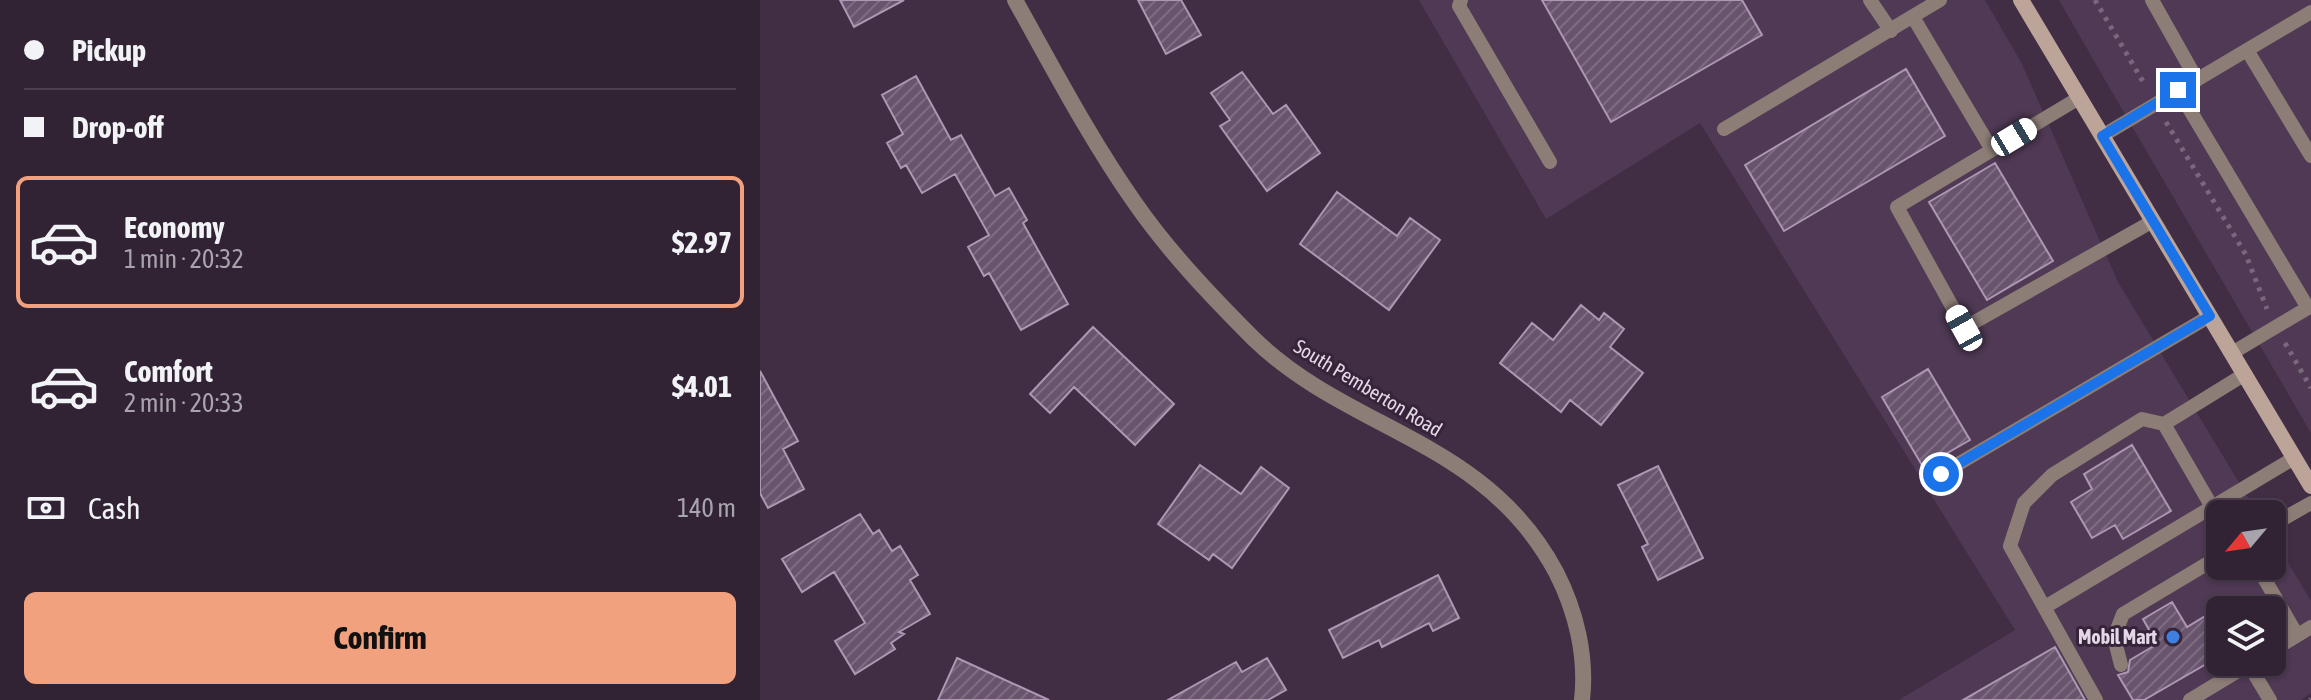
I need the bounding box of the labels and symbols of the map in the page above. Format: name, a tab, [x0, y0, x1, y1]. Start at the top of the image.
route end	[2160, 72, 2196, 108]
car	[1987, 114, 2041, 160]
car	[1942, 301, 1986, 355]
street label: South Pemberton Road	[1290, 334, 1446, 441]
route start	[1923, 456, 1959, 492]
north arrow	[2206, 500, 2286, 580]
place label: Mobil Mart	[2078, 625, 2157, 648]
marker: Mobil Mart	[2164, 628, 2182, 646]

